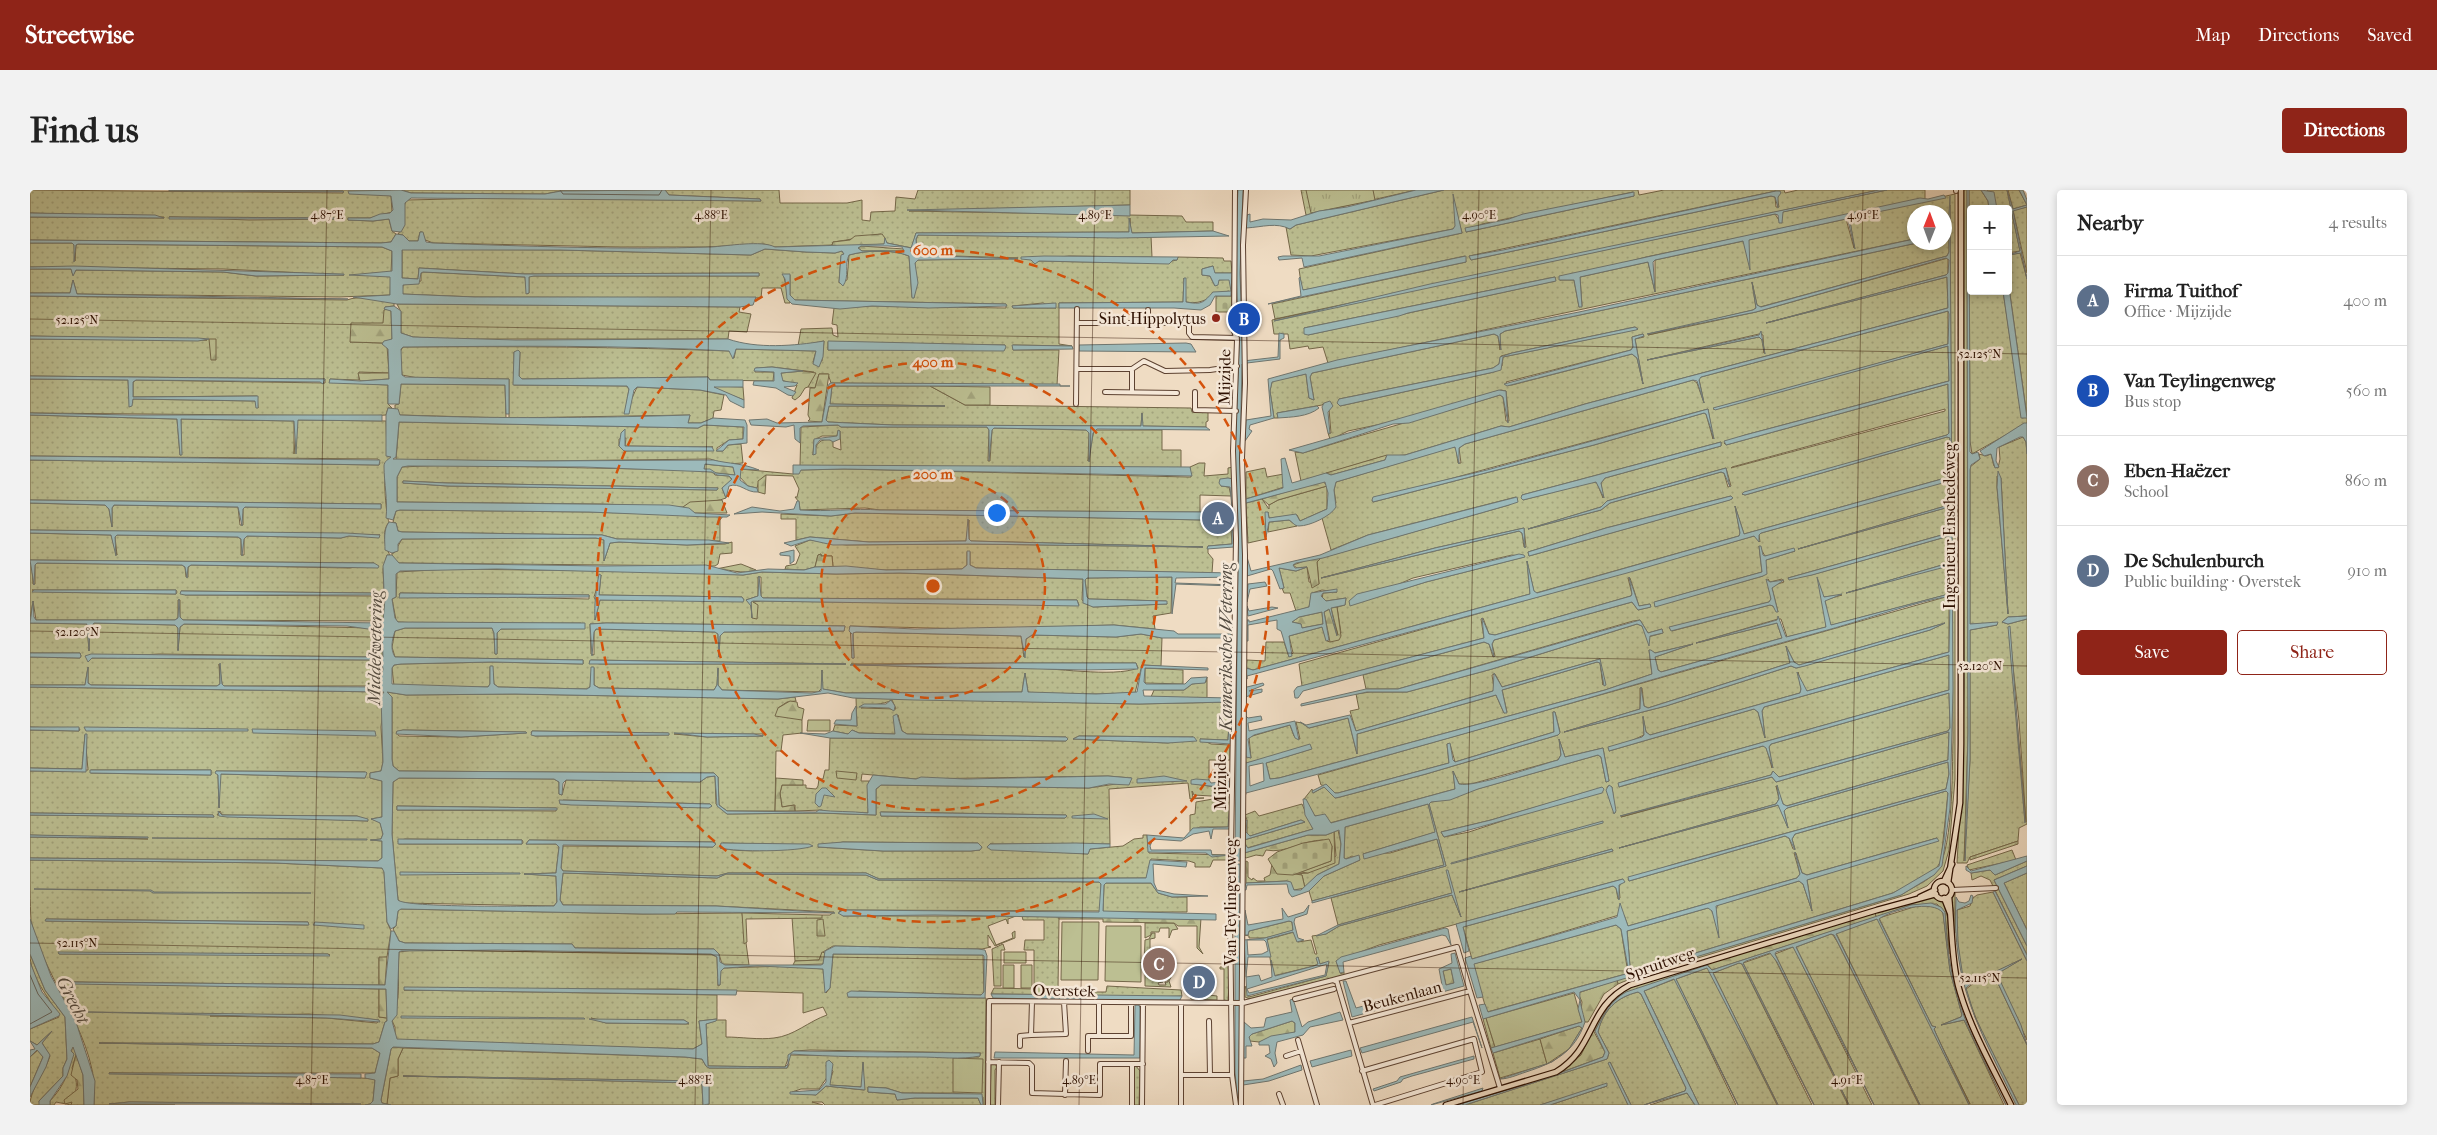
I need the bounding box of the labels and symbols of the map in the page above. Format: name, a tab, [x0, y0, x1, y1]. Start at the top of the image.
north arrow	[1907, 205, 1952, 250]
text: 4.87°E	[310, 208, 344, 222]
text: 4.88°E	[694, 208, 728, 222]
text: 4.89°E	[1078, 208, 1112, 222]
text: 4.90°E	[1462, 208, 1496, 222]
text: 4.91°E	[1847, 208, 1879, 222]
text: 600 m	[913, 241, 954, 259]
pin: B	[1228, 300, 1260, 338]
place label: Sint Hippolytus	[1099, 309, 1206, 328]
marker: Sint Hippolytus	[1210, 312, 1222, 324]
text: 52.125°N	[56, 313, 98, 327]
text: 52.125°N	[1959, 347, 2001, 361]
street label: Mijzijde	[1215, 349, 1234, 405]
text: 400 m	[911, 353, 954, 371]
street label: Ingenieur Enschedéweg	[1940, 442, 1959, 609]
text: 200 m	[913, 465, 953, 483]
pin: A	[1202, 499, 1234, 537]
your location	[984, 500, 1010, 526]
water label: Kameriksche Wetering	[1216, 562, 1237, 733]
centre of rings	[924, 577, 942, 595]
water label: Middelwetering	[364, 590, 387, 707]
text: 52.120°N	[55, 625, 99, 639]
text: 52.120°N	[1958, 659, 2002, 673]
street label: Mijzijde	[1211, 754, 1230, 810]
street label: Van Teylingenweg	[1221, 838, 1240, 967]
text: 52.115°N	[57, 936, 97, 950]
street label: Spruitweg	[1623, 943, 1697, 984]
pin: C	[1143, 945, 1175, 983]
pin: D	[1183, 963, 1215, 1001]
text: 52.115°N	[1960, 971, 2000, 985]
water label: Grecht	[52, 973, 94, 1029]
street label: Beukenlaan	[1361, 977, 1444, 1016]
street label: Overstek	[1032, 980, 1096, 1001]
text: 4.87°E	[295, 1073, 329, 1087]
text: 4.88°E	[678, 1073, 712, 1087]
text: 4.89°E	[1062, 1073, 1096, 1087]
text: 4.90°E	[1446, 1073, 1480, 1087]
text: 4.91°E	[1831, 1073, 1863, 1087]

